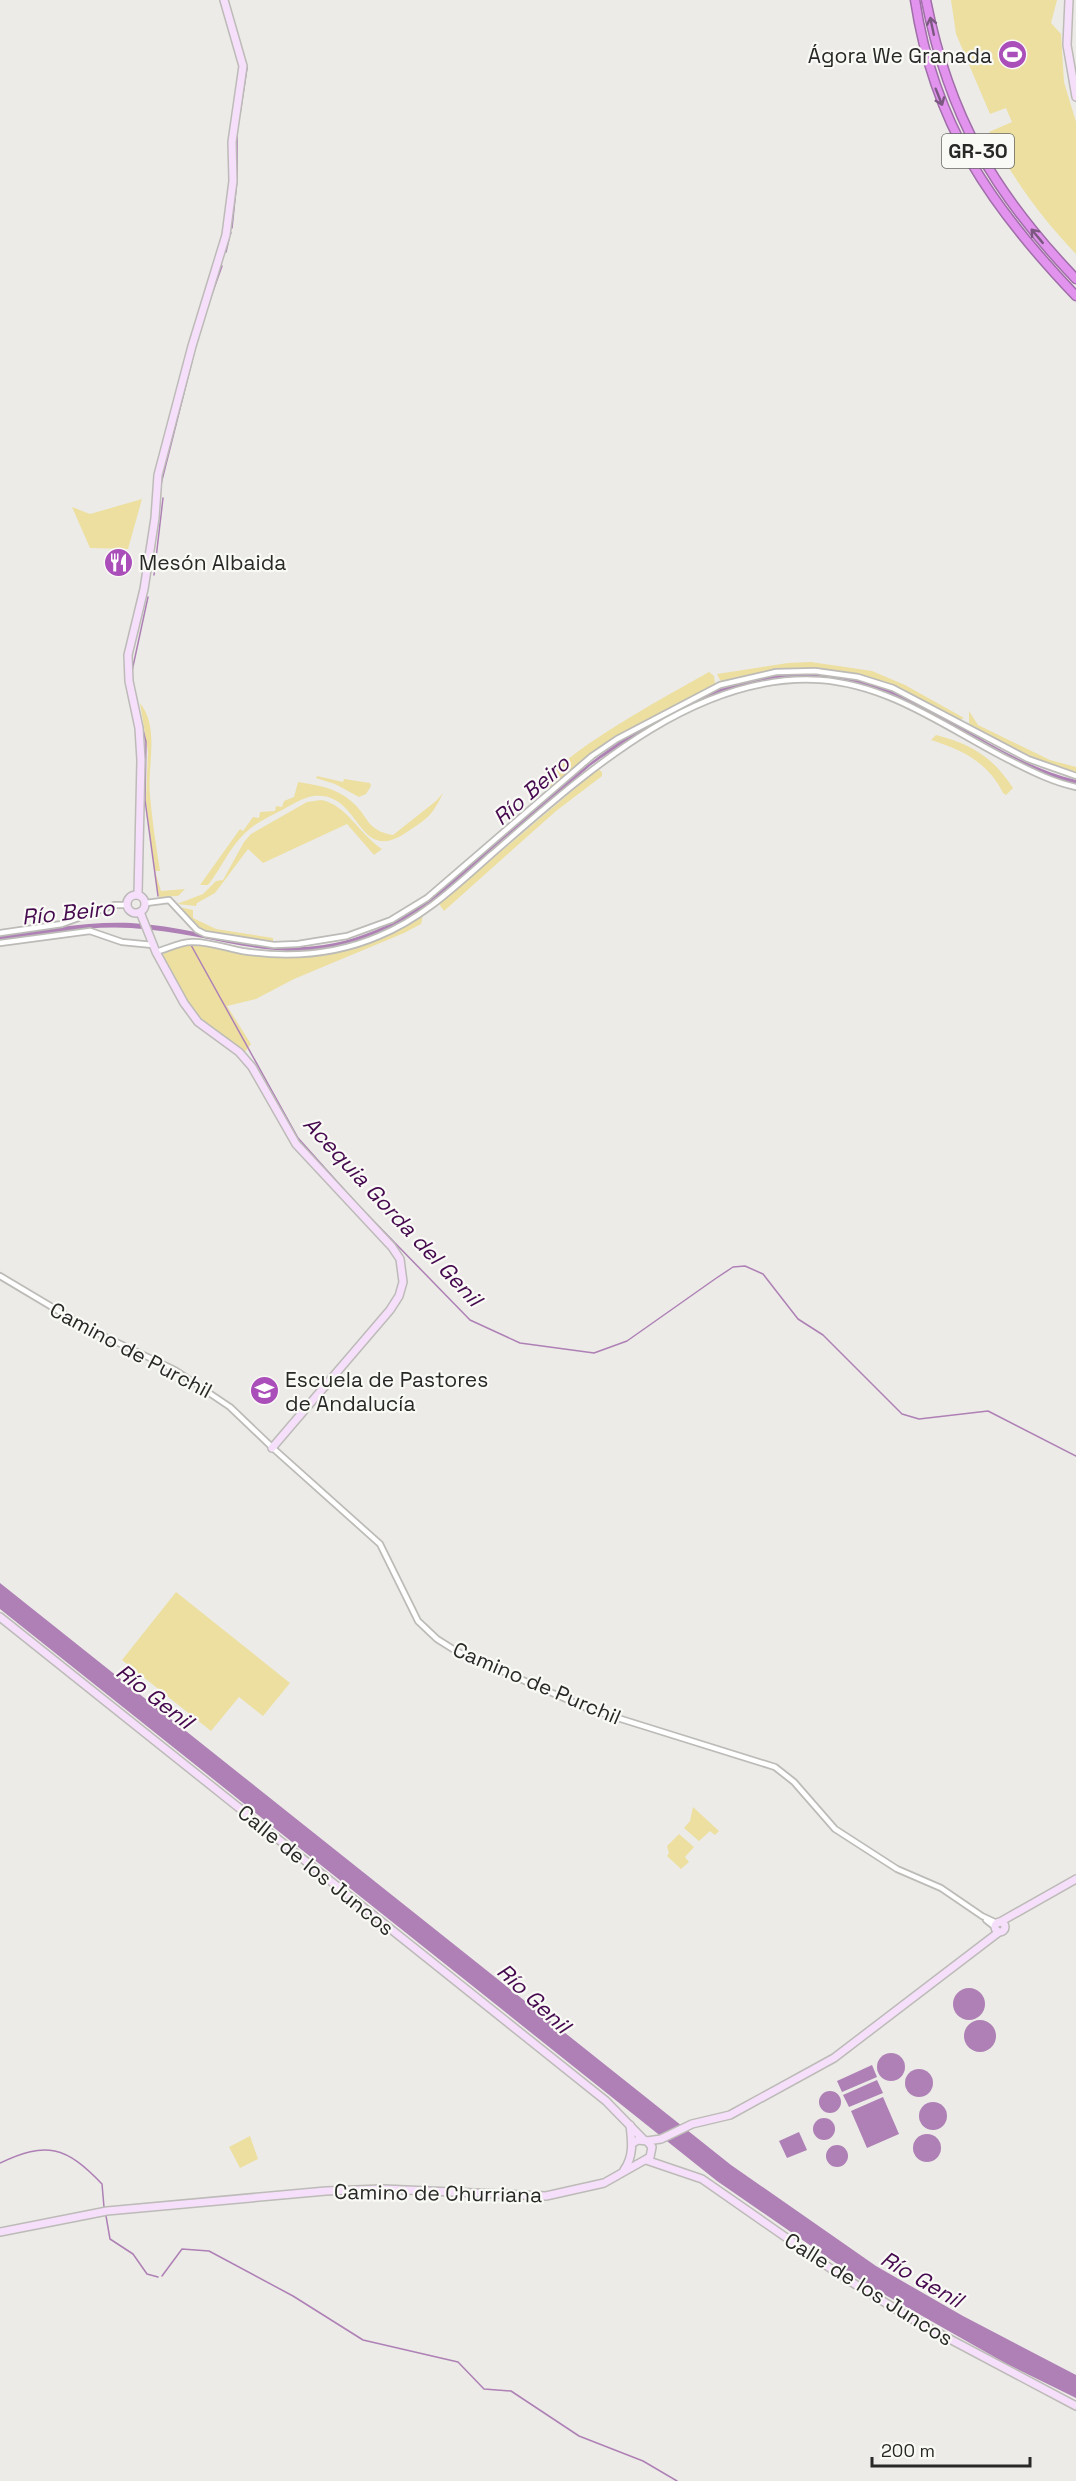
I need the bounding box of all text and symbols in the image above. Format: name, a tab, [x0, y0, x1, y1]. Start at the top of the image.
one-way arrow	[926, 17, 937, 36]
sports icon: Ágora We Granada	[997, 39, 1029, 71]
place label: Ágora We Granada	[808, 42, 992, 69]
one-way arrow	[935, 87, 946, 106]
road number: GR-30	[942, 134, 1014, 168]
one-way arrow	[1030, 228, 1043, 244]
restaurant icon: Mesón Albaida	[102, 546, 134, 578]
place label: Mesón Albaida	[139, 549, 286, 576]
water label: Río Beiro	[487, 748, 576, 831]
water label: Río Beiro	[20, 893, 117, 931]
water label: Acequia Gorda del Genil	[298, 1110, 490, 1314]
street label: Camino de Purchil	[45, 1296, 217, 1404]
place label: Escuela de Pastores de Andalucía	[285, 1366, 488, 1417]
school or university icon: Escuela de Pastores de Andalucía	[248, 1375, 280, 1407]
street label: Camino de Purchil	[449, 1635, 625, 1731]
water label: Río Genil	[111, 1657, 201, 1736]
street label: Calle de los Juncos	[232, 1798, 400, 1942]
water label: Río Genil	[491, 1957, 578, 2041]
street label: Camino de Churriana	[334, 2178, 542, 2208]
street label: Calle de los Juncos	[780, 2226, 958, 2352]
water label: Río Genil	[876, 2244, 970, 2315]
scale bar	[872, 2430, 1030, 2468]
text: 200 m	[881, 2439, 935, 2462]

